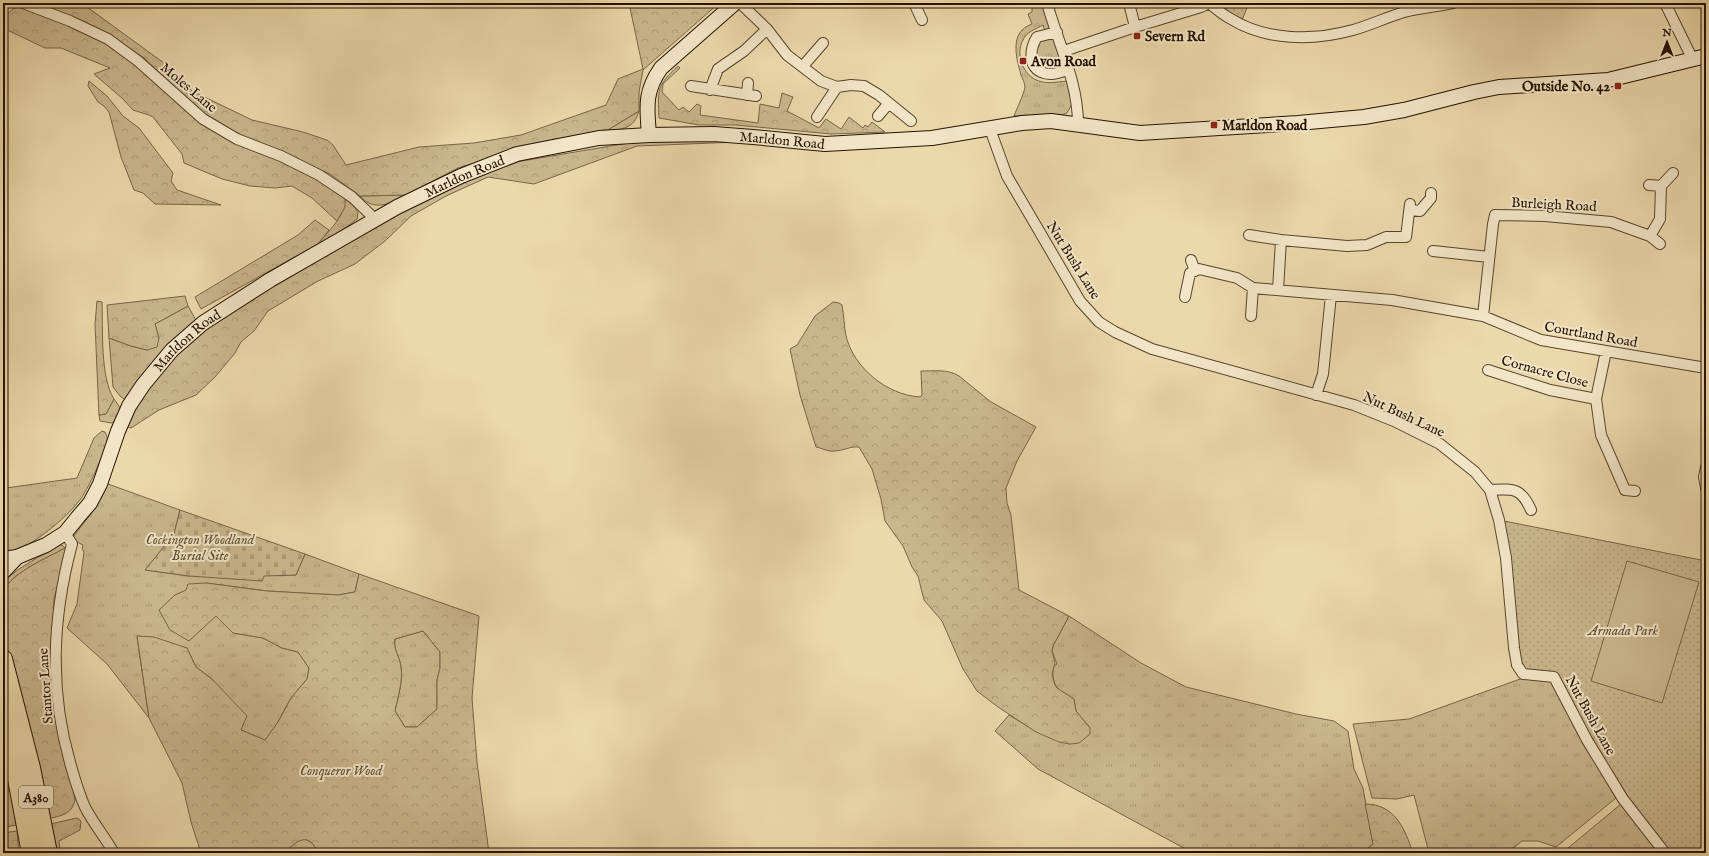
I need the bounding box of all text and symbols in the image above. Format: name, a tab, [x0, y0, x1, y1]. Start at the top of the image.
north arrow	[1647, 22, 1687, 62]
text: N	[1661, 26, 1672, 40]
place label: Severn Rd	[1145, 28, 1205, 46]
marker: Severn Rd	[1132, 31, 1142, 41]
place label: Avon Road	[1030, 53, 1096, 71]
marker: Avon Road	[1018, 56, 1028, 66]
street label: Moles Lane	[156, 59, 221, 117]
place label: Outside No. 42	[1522, 78, 1610, 96]
marker: Outside No. 42	[1613, 81, 1623, 91]
place label: Marldon Road	[1222, 117, 1308, 135]
marker: Marldon Road	[1209, 120, 1219, 130]
street label: Marldon Road	[739, 128, 826, 154]
street label: Marldon Road	[422, 152, 508, 202]
street label: Burleigh Road	[1511, 194, 1598, 216]
street label: Nut Bush Lane	[1042, 218, 1105, 303]
street label: Marldon Road	[150, 306, 225, 376]
street label: Courtland Road	[1543, 318, 1639, 352]
street label: Cornacre Close	[1499, 352, 1591, 392]
street label: Nut Bush Lane	[1360, 388, 1448, 442]
park label: Cockington Woodland Burial Site	[146, 531, 256, 565]
park label: Armada Park	[1586, 622, 1658, 640]
street label: Stantor Lane	[34, 647, 58, 724]
street label: Nut Bush Lane	[1561, 672, 1620, 759]
park label: Conqueror Wood	[300, 762, 383, 780]
road number: A380	[19, 786, 53, 808]

